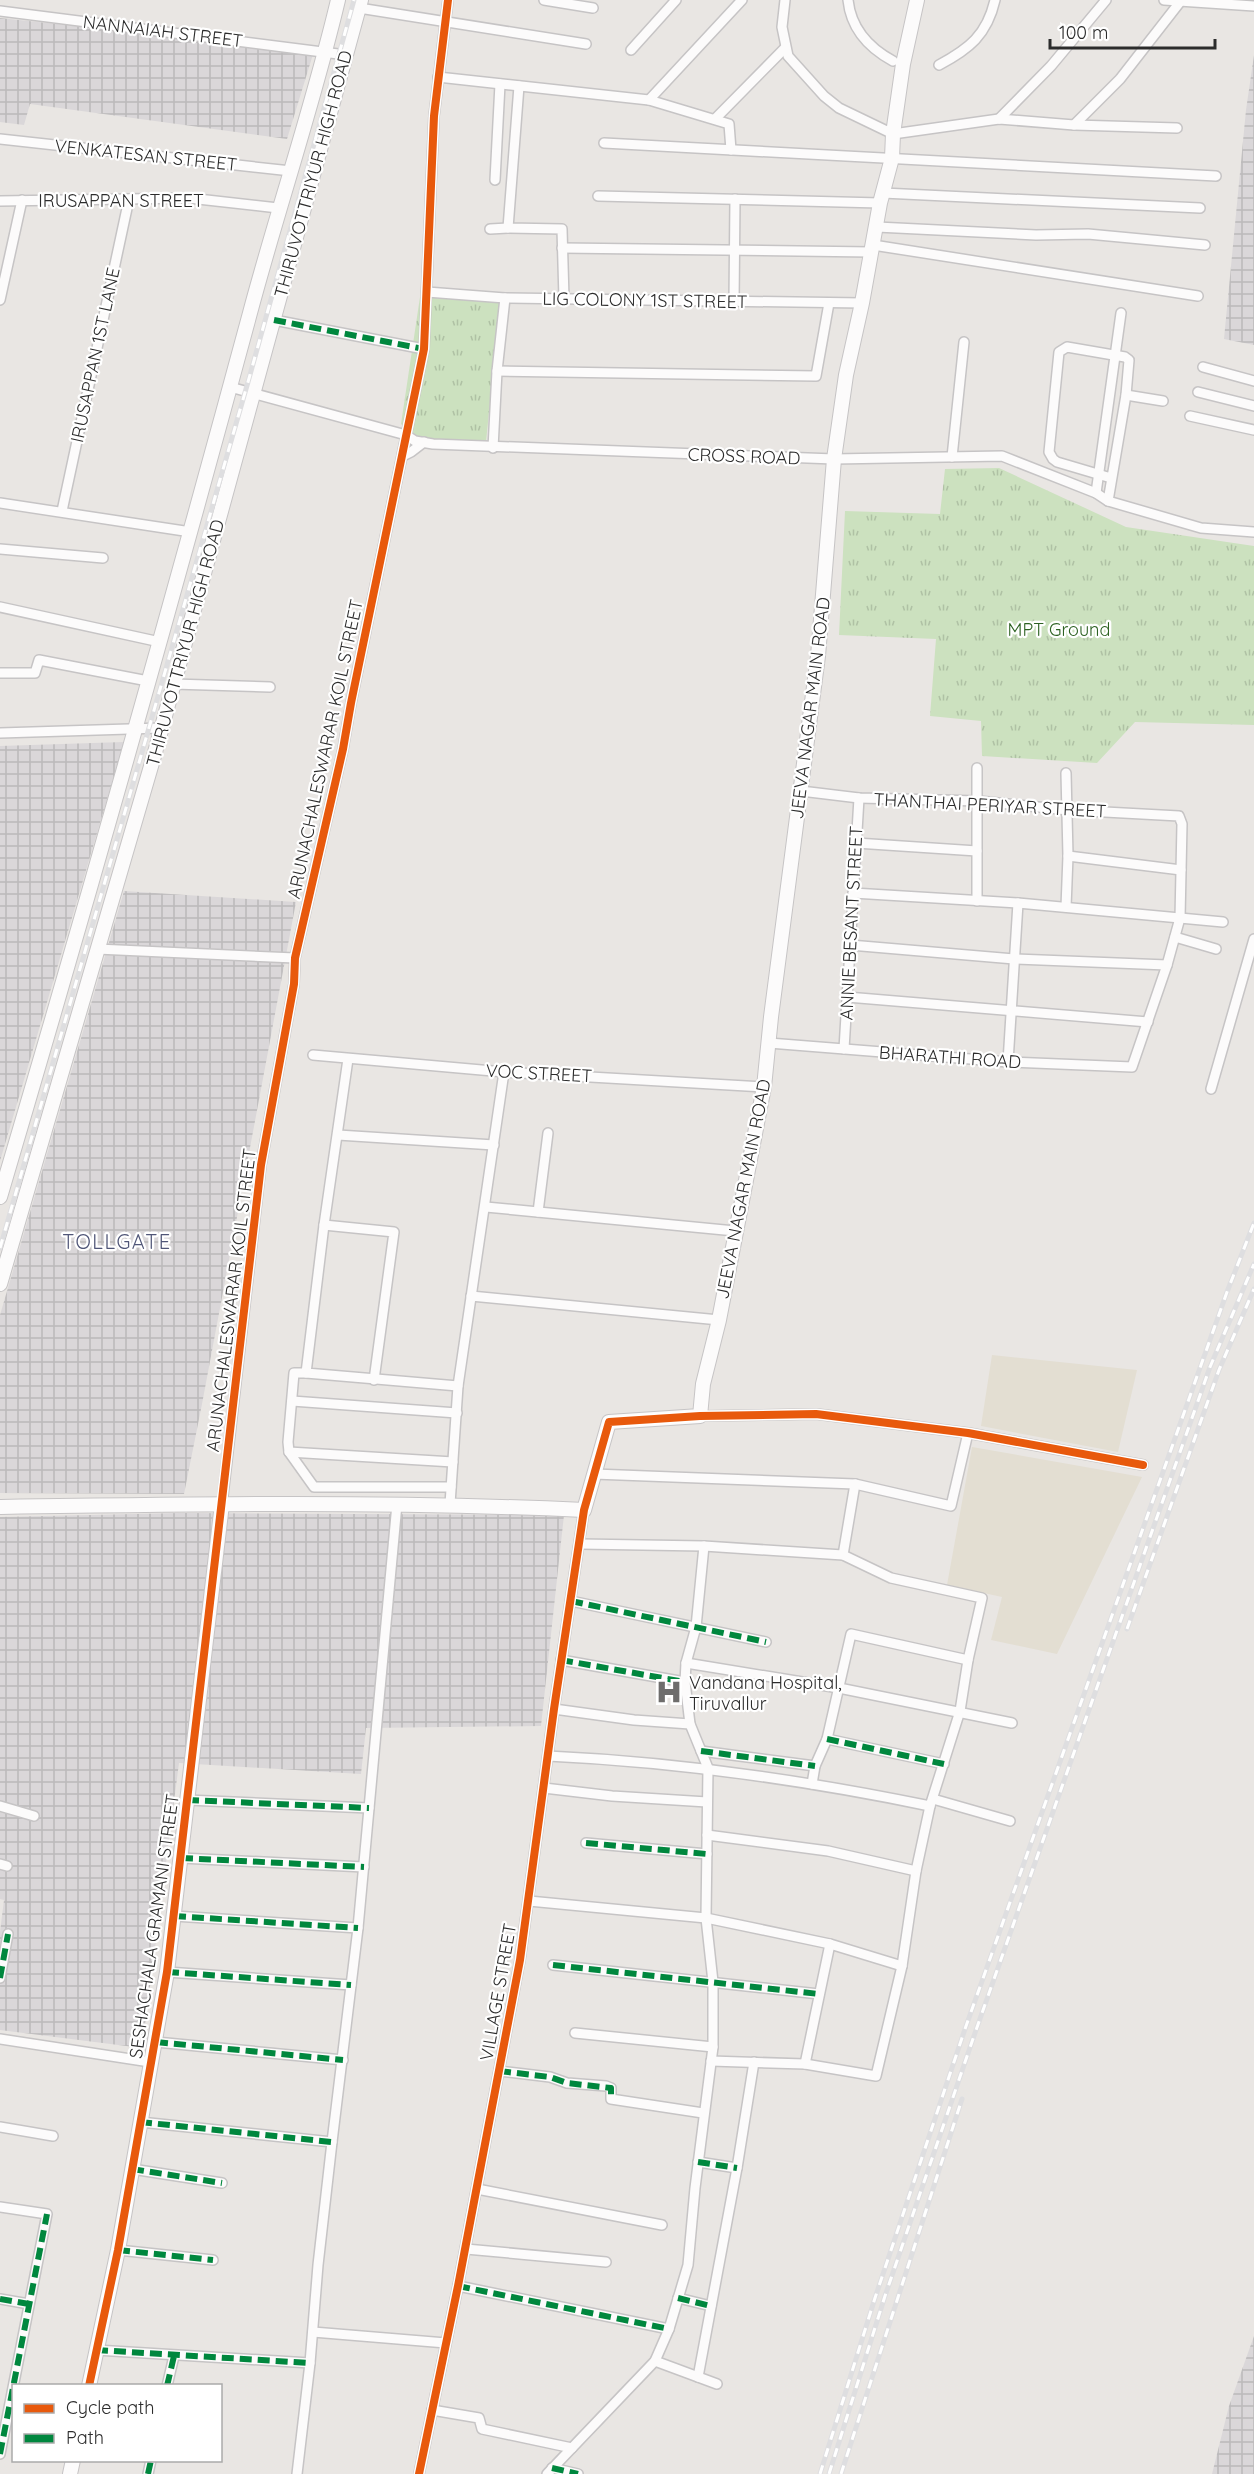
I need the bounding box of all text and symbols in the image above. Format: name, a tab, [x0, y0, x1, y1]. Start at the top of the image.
street label: NANNAIAH STREET	[82, 10, 244, 52]
scale bar	[1050, 12, 1215, 50]
text: 100 m	[1059, 21, 1108, 44]
street label: THIRUVOTTRIYUR HIGH ROAD	[269, 48, 357, 300]
street label: VENKATESAN STREET	[54, 134, 239, 176]
street label: IRUSAPPAN STREET	[38, 189, 204, 212]
street label: IRUSAPPAN 1ST LANE	[65, 265, 125, 445]
street label: LIG COLONY 1ST STREET	[542, 287, 748, 313]
street label: CROSS ROAD	[687, 443, 801, 469]
street label: THIRUVOTTRIYUR HIGH ROAD	[141, 517, 229, 769]
street label: JEEVA NAGAR MAIN ROAD	[785, 596, 835, 820]
street label: ARUNACHALESWARAR KOIL STREET	[282, 597, 368, 901]
park label: MPT Ground	[1008, 618, 1110, 641]
street label: THANTHAI PERIYAR STREET	[873, 787, 1107, 823]
street label: ANNIE BESANT STREET	[834, 825, 868, 1021]
street label: BHARATHI ROAD	[878, 1041, 1022, 1073]
street label: VOC STREET	[485, 1059, 593, 1087]
street label: JEEVA NAGAR MAIN ROAD	[710, 1077, 776, 1301]
street label: ARUNACHALESWARAR KOIL STREET	[201, 1147, 261, 1453]
district label: TOLLGATE	[62, 1229, 172, 1254]
place label: Vandana Hospital, Tiruvallur	[689, 1671, 842, 1715]
hospital icon: Vandana Hospital, Tiruvallur	[654, 1677, 684, 1707]
street label: SESHACHALA GRAMANI STREET	[124, 1792, 184, 2060]
street label: VILLAGE STREET	[475, 1921, 521, 2063]
legend	[12, 2384, 222, 2462]
text: Cycle path	[66, 2396, 154, 2419]
text: Path	[66, 2426, 104, 2449]

